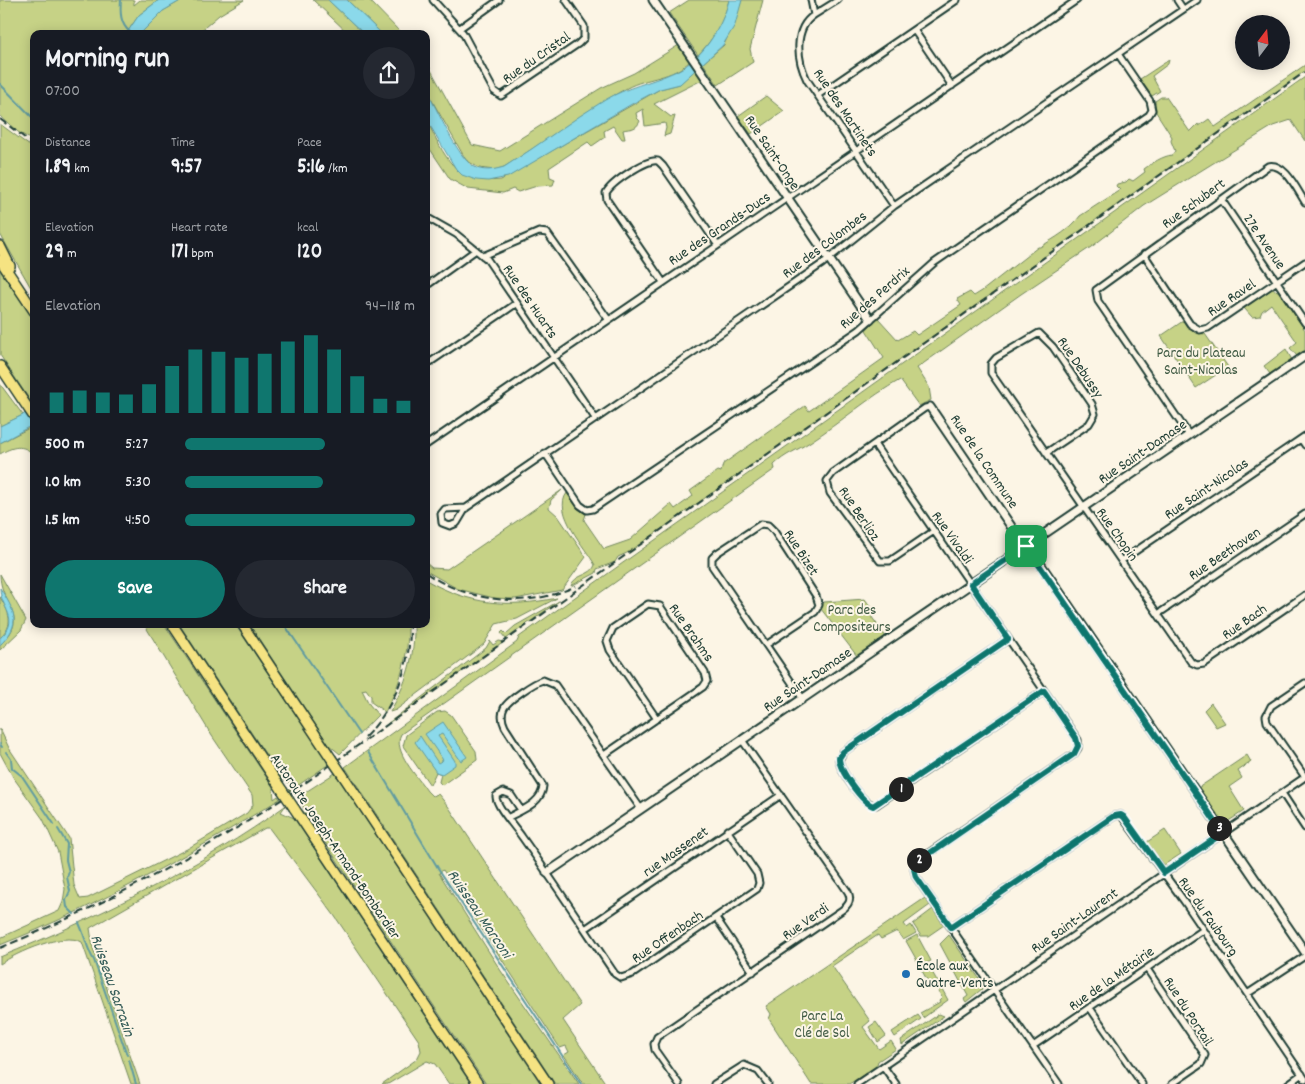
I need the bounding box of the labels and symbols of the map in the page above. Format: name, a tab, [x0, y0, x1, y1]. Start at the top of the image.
north arrow	[1235, 15, 1290, 70]
street label: Rue du Cristal	[499, 27, 576, 90]
street label: Rue des Martinets	[807, 65, 882, 162]
street label: Rue Saint-Onge	[738, 111, 805, 195]
street label: Rue Schubert	[1158, 174, 1231, 235]
street label: Rue des Grands-Ducs	[665, 187, 776, 272]
street label: Rue des Colombes	[778, 206, 872, 285]
street label: 27e Avenue	[1236, 210, 1290, 275]
street label: Rue des Huarts	[496, 260, 562, 344]
street label: Rue des Perdrix	[835, 261, 916, 335]
street label: Rue Ravel	[1203, 274, 1261, 323]
street label: Rue Debussy	[1051, 333, 1108, 404]
park label: Parc du Plateau Saint-Nicolas	[1157, 343, 1245, 382]
street label: Rue de la Commune	[944, 411, 1023, 514]
street label: Rue Saint-Damase	[1094, 415, 1192, 491]
street label: Rue Saint-Nicolas	[1161, 453, 1254, 526]
street label: Rue Berlioz	[832, 482, 885, 546]
street label: Rue Chopin	[1090, 504, 1143, 567]
street label: Rue Vivaldi	[925, 507, 978, 569]
street label: Rue Beethoven	[1185, 522, 1266, 587]
pin	[1005, 525, 1047, 567]
street label: Rue Bizet	[777, 526, 824, 581]
street label: Rue Brahms	[662, 599, 719, 667]
street label: Rue Bach	[1218, 599, 1272, 646]
park label: Parc des Compositeurs	[813, 600, 891, 639]
street label: Rue Saint-Damase	[759, 643, 857, 719]
street label: Autoroute Joseph-Armand-Bombardier	[264, 750, 405, 945]
pin: 1	[888, 776, 914, 802]
pin: 3	[1206, 816, 1232, 840]
street label: rue Massenet	[639, 822, 714, 883]
pin: 2	[906, 848, 932, 872]
water label: Ruisseau Marconi	[441, 865, 519, 966]
street label: Rue du Faubourg	[1172, 873, 1243, 961]
street label: Rue Saint-Laurent	[1027, 883, 1124, 960]
street label: Rue Verdi	[778, 898, 834, 947]
street label: Rue Offenbach	[628, 905, 709, 970]
water label: Ruisseau Sarrazin	[83, 932, 140, 1040]
street label: Rue de la Métairie	[1065, 942, 1160, 1017]
place label: École aux Quatre-Vents	[916, 956, 994, 995]
marker: École aux Quatre-Vents	[900, 968, 912, 980]
street label: Rue du Portail	[1157, 973, 1218, 1051]
park label: Parc La Clé de Sol	[795, 1006, 850, 1045]

